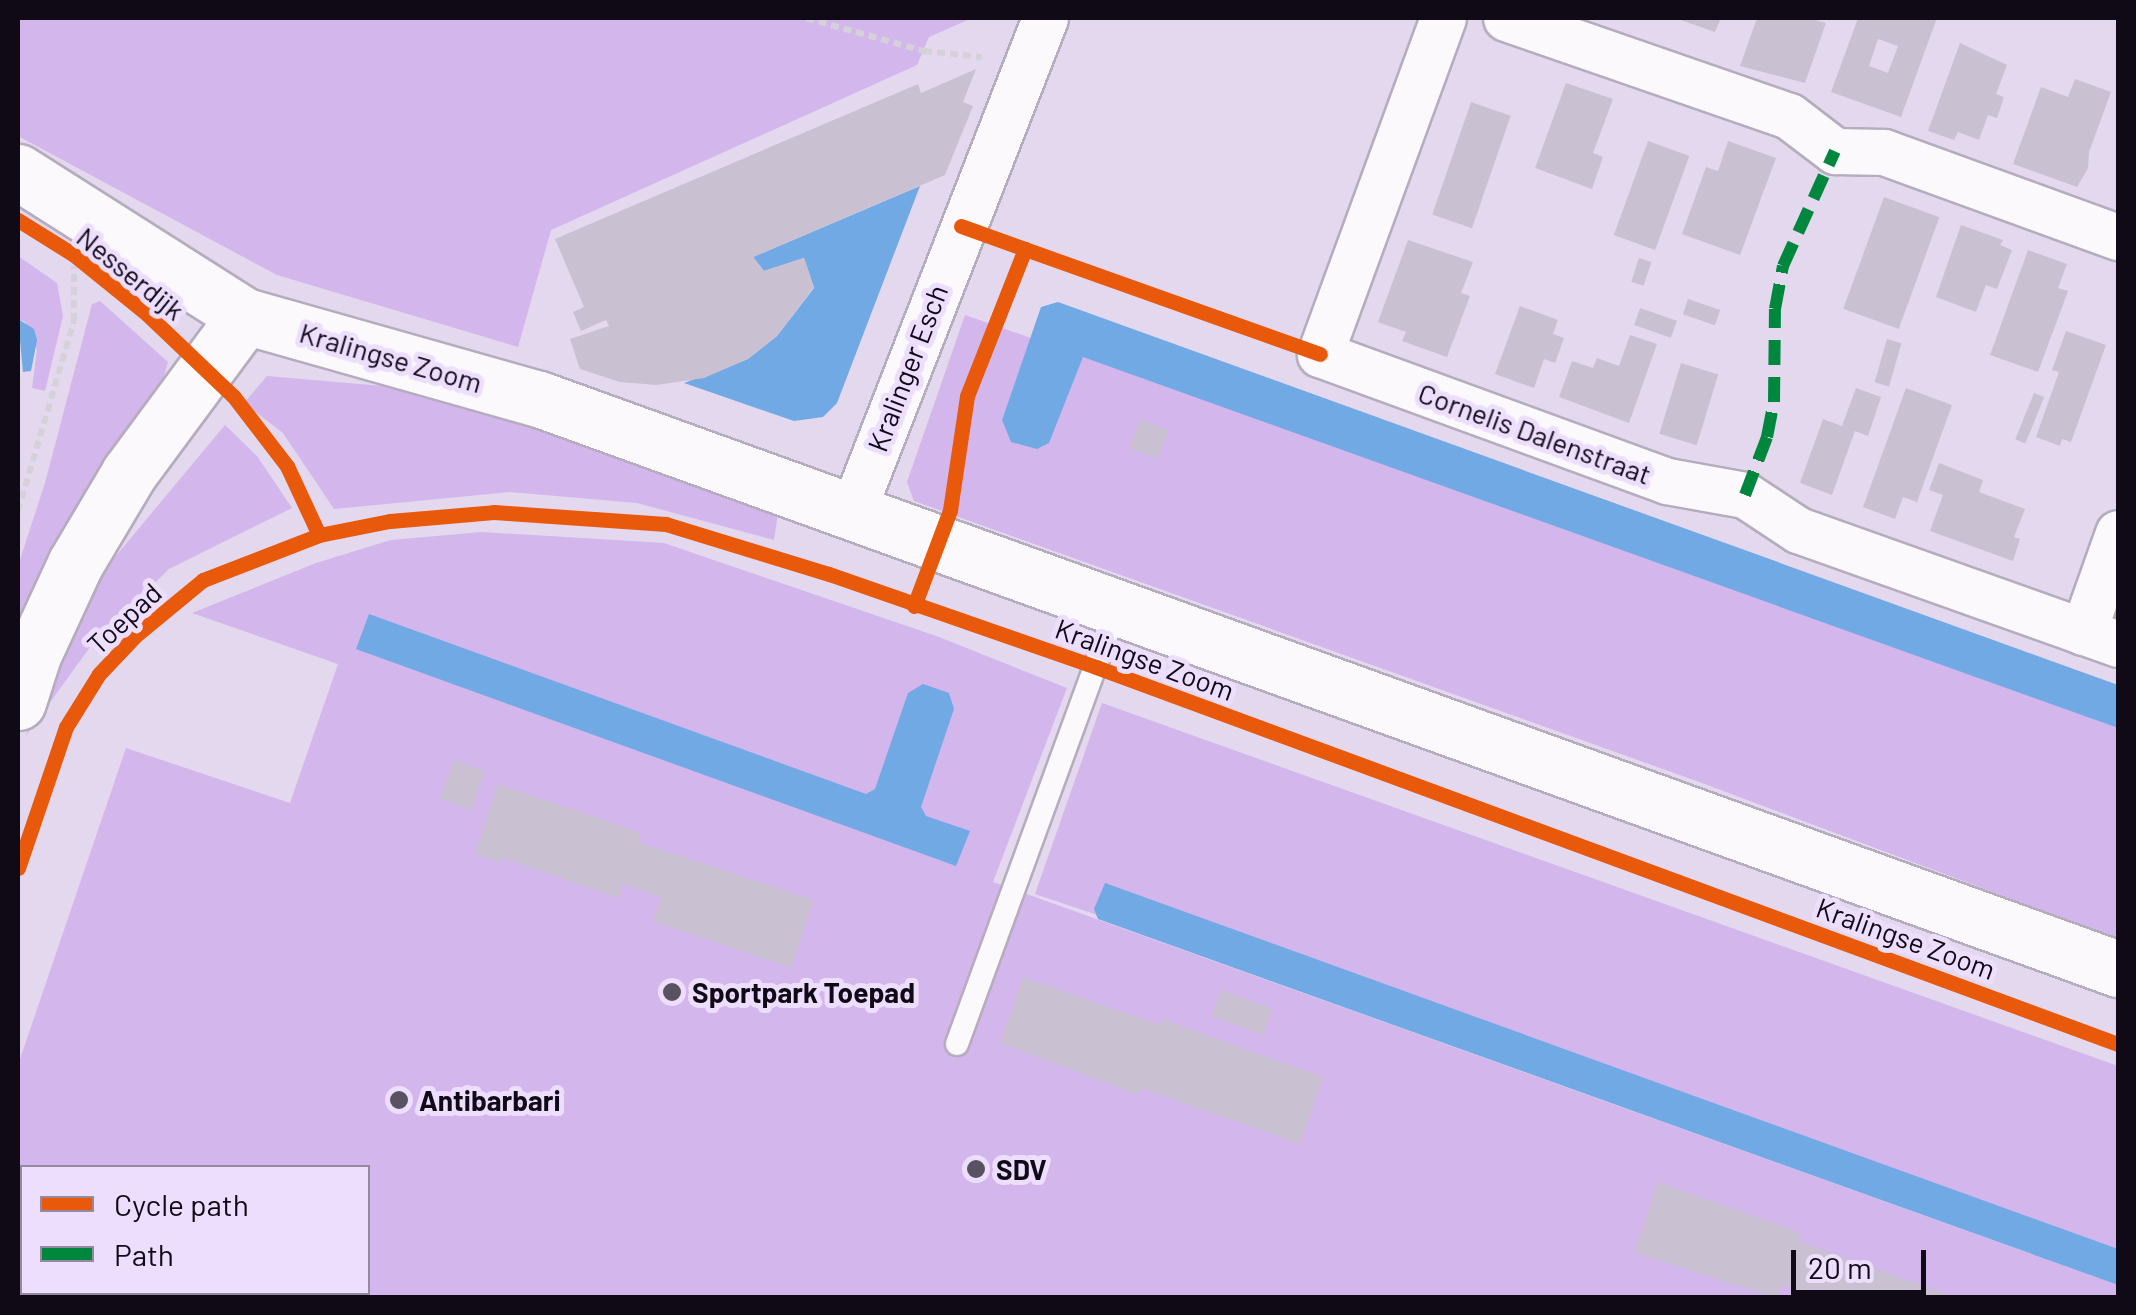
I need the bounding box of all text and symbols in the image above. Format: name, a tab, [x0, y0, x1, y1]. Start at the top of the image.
street label: Nesserdijk	[71, 220, 191, 326]
street label: Kralinger Esch	[860, 280, 954, 456]
street label: Kralingse Zoom	[296, 315, 486, 399]
street label: Cornelis Dalenstraat	[1414, 375, 1656, 491]
street label: Toepad	[80, 575, 168, 661]
street label: Kralingse Zoom	[1051, 611, 1239, 707]
street label: Kralingse Zoom	[1812, 890, 2000, 986]
place label: Sportpark Toepad	[692, 975, 915, 1009]
marker: Sportpark Toepad	[661, 981, 683, 1003]
place label: Antibarbari	[419, 1083, 561, 1117]
marker: Antibarbari	[388, 1089, 410, 1111]
place label: SDV	[996, 1152, 1047, 1186]
marker: SDV	[965, 1158, 987, 1180]
legend	[20, 1165, 370, 1295]
text: Cycle path	[114, 1186, 249, 1222]
scale bar	[1796, 1230, 1931, 1292]
text: Path	[114, 1236, 174, 1272]
text: 20 m	[1808, 1249, 1872, 1285]

